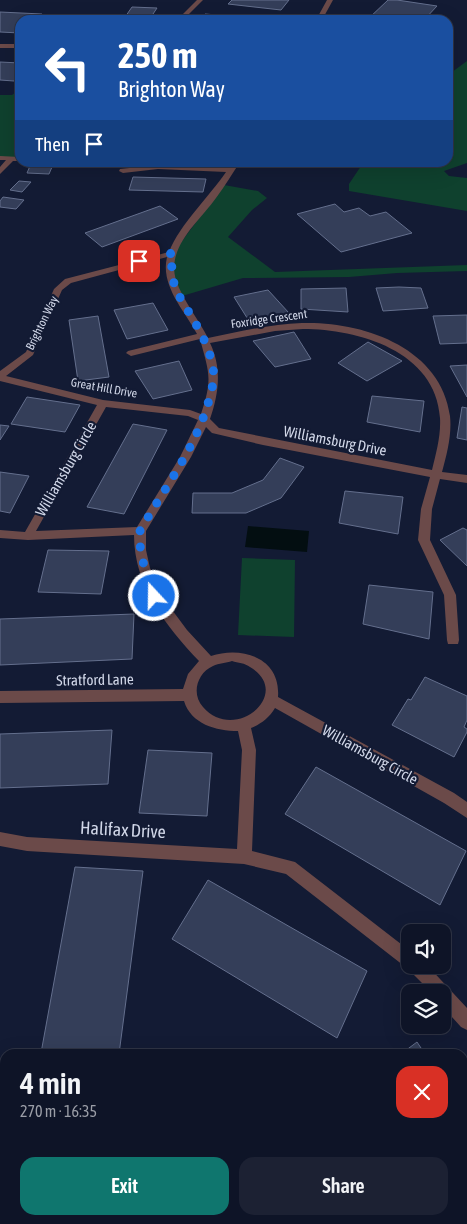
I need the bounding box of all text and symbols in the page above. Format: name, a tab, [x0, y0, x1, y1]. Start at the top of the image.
icon: left	[35, 35, 100, 100]
text: 250 m	[118, 35, 197, 75]
text: Brighton Way	[118, 76, 225, 102]
icon: arrive	[80, 130, 108, 158]
text: Then	[35, 133, 70, 155]
pin	[118, 240, 160, 282]
icon: arrive	[125, 247, 153, 275]
street label: Brighton Way	[23, 294, 61, 352]
street label: Foxridge Crescent	[230, 307, 309, 331]
street label: Great Hill Drive	[70, 375, 138, 401]
street label: Williamsburg Circle	[32, 418, 100, 519]
street label: Williamsburg Drive	[282, 422, 388, 459]
position arrow	[127, 569, 179, 621]
street label: Stratford Lane	[56, 670, 134, 689]
street label: Williamsburg Circle	[320, 721, 421, 788]
street label: Halifax Drive	[80, 817, 166, 842]
map controls	[401, 924, 451, 1034]
button: sound	[401, 924, 451, 974]
button: layers	[401, 984, 451, 1034]
text: 4 min	[20, 1066, 81, 1100]
button: close	[396, 1066, 448, 1118]
text: 270 m · 16:35	[20, 1102, 97, 1120]
button: Exit	[20, 1157, 229, 1215]
button: Share	[239, 1157, 448, 1215]

